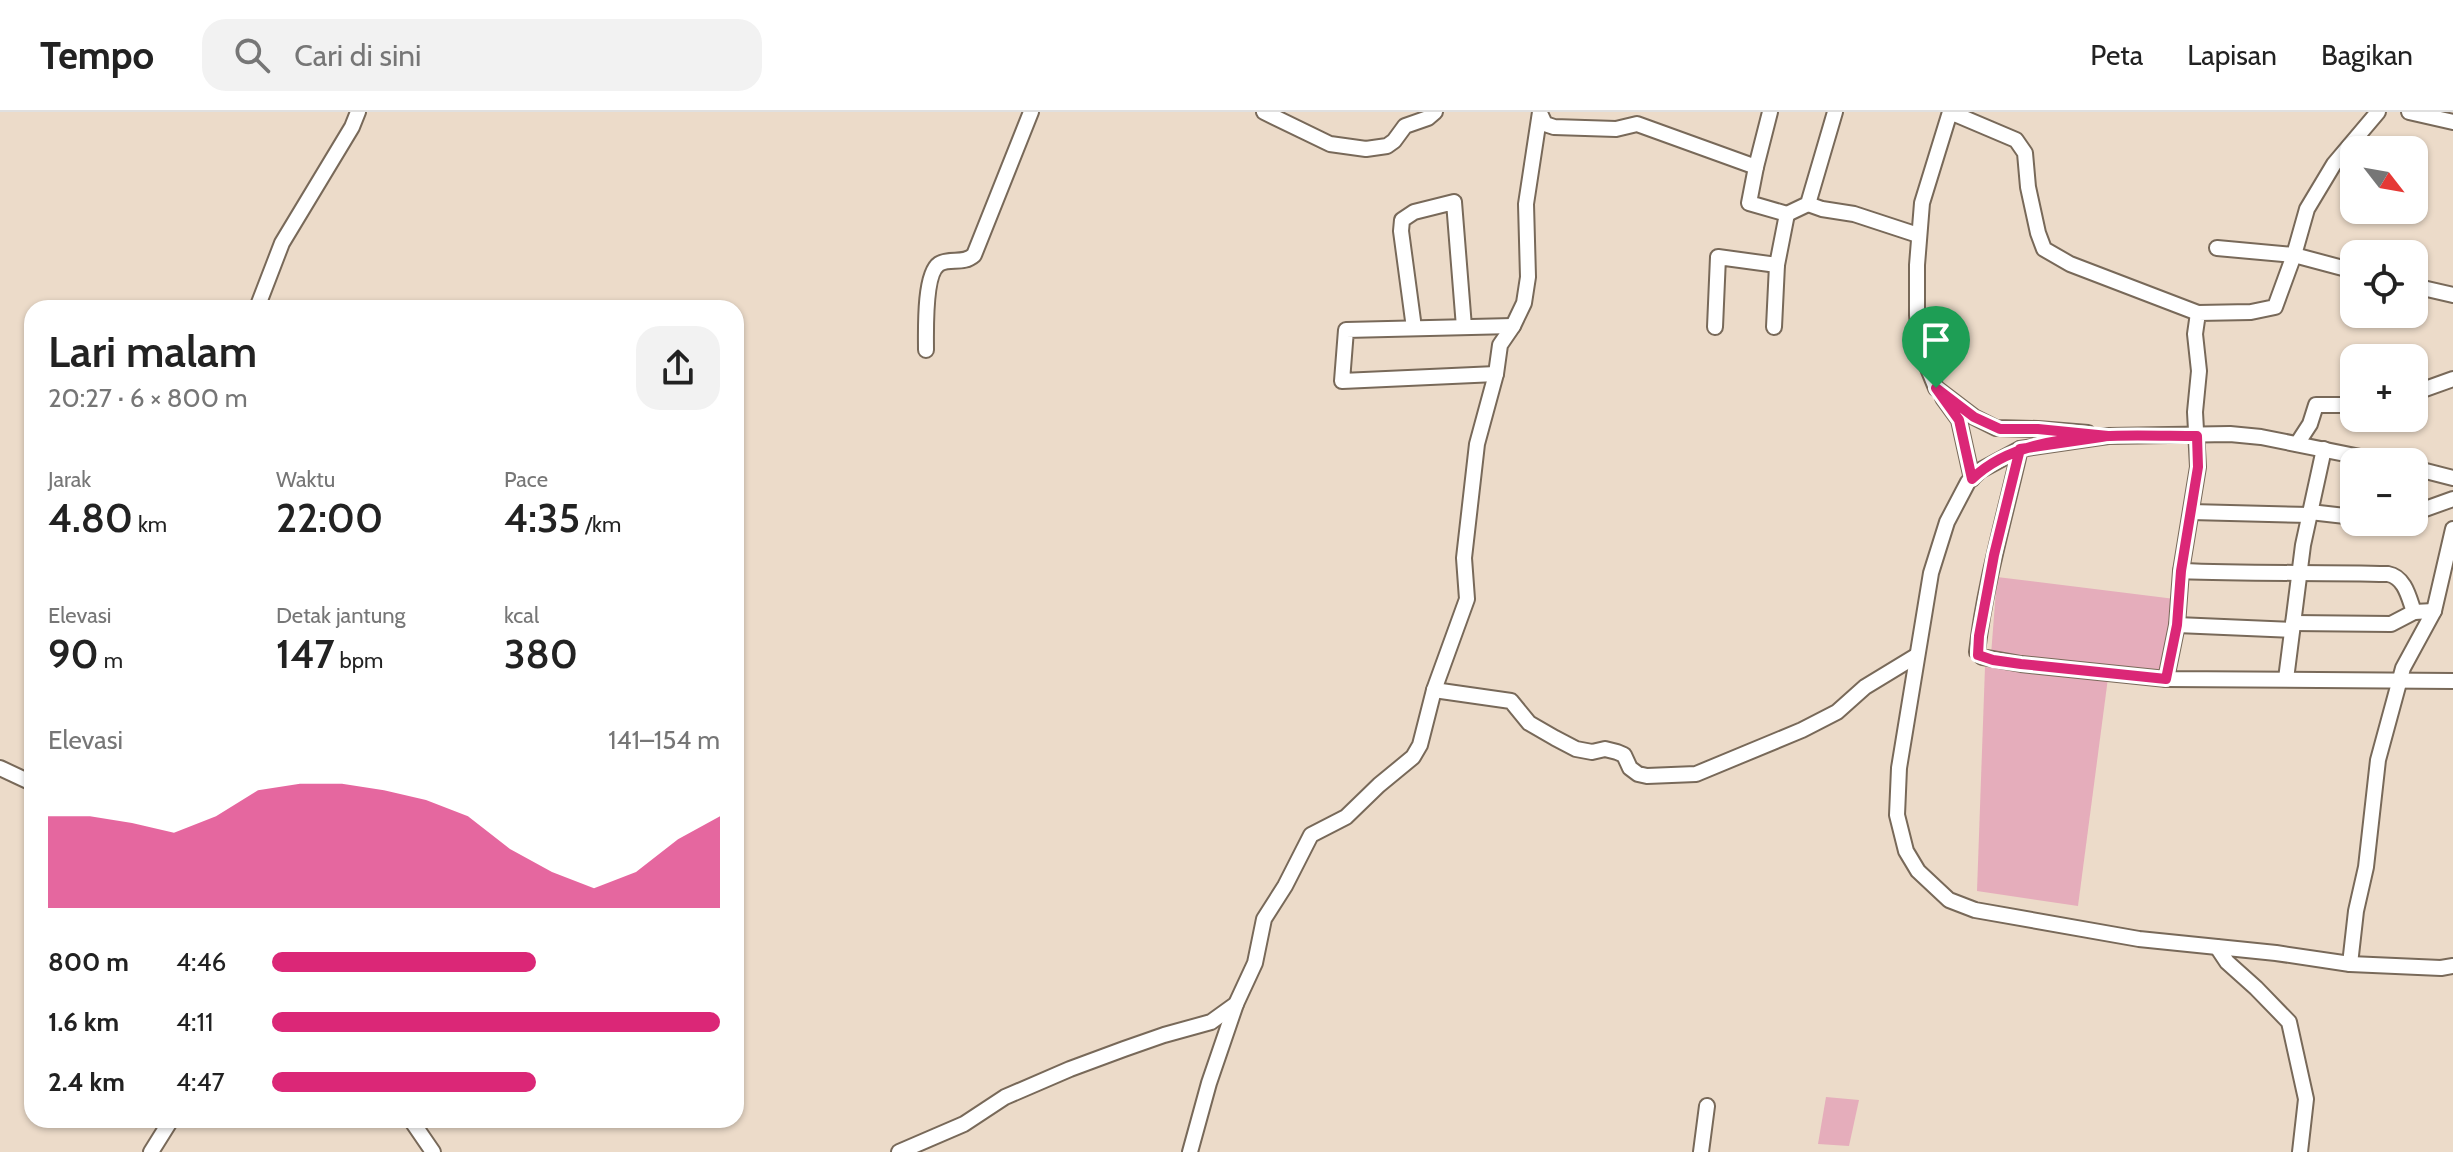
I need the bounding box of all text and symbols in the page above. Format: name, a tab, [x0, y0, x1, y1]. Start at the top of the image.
search box	[202, 19, 762, 91]
text: Tempo	[40, 32, 154, 79]
icon: search	[230, 33, 274, 77]
text: Cari di sini	[294, 37, 421, 74]
text: Peta	[2090, 38, 2143, 72]
text: Lapisan	[2187, 38, 2277, 72]
text: Bagikan	[2321, 38, 2413, 72]
north arrow	[2340, 136, 2428, 224]
map controls	[2340, 136, 2428, 536]
button: locate	[2340, 240, 2428, 328]
pin	[1902, 306, 1970, 388]
icon: arrive	[1914, 318, 1958, 362]
text: Lari malam	[48, 325, 257, 378]
button: share	[636, 326, 720, 410]
button: +	[2340, 344, 2428, 432]
text: 20:27 · 6 × 800 m	[48, 382, 248, 414]
button: −	[2340, 448, 2428, 536]
text: Jarak	[48, 466, 91, 493]
text: Waktu	[276, 466, 335, 493]
text: Pace	[504, 466, 548, 493]
text: 4.80	[48, 493, 133, 542]
text: 22:00	[276, 493, 383, 542]
text: 4:35	[504, 493, 580, 542]
text: km	[133, 511, 167, 538]
text: /km	[580, 511, 621, 538]
text: Elevasi	[48, 602, 111, 629]
text: Detak jantung	[276, 602, 405, 629]
text: kcal	[504, 602, 539, 629]
text: 90	[48, 629, 99, 678]
text: 147	[276, 629, 335, 678]
text: 380	[504, 629, 578, 678]
text: m	[99, 647, 123, 674]
text: bpm	[335, 647, 383, 674]
text: Elevasi	[48, 724, 123, 756]
text: 141–154 m	[608, 724, 720, 756]
text: 800 m	[48, 946, 129, 978]
text: 4:46	[176, 946, 226, 978]
text: 1.6 km	[48, 1006, 119, 1038]
text: 4:11	[176, 1006, 213, 1038]
text: 2.4 km	[48, 1066, 125, 1098]
text: 4:47	[176, 1066, 225, 1098]

